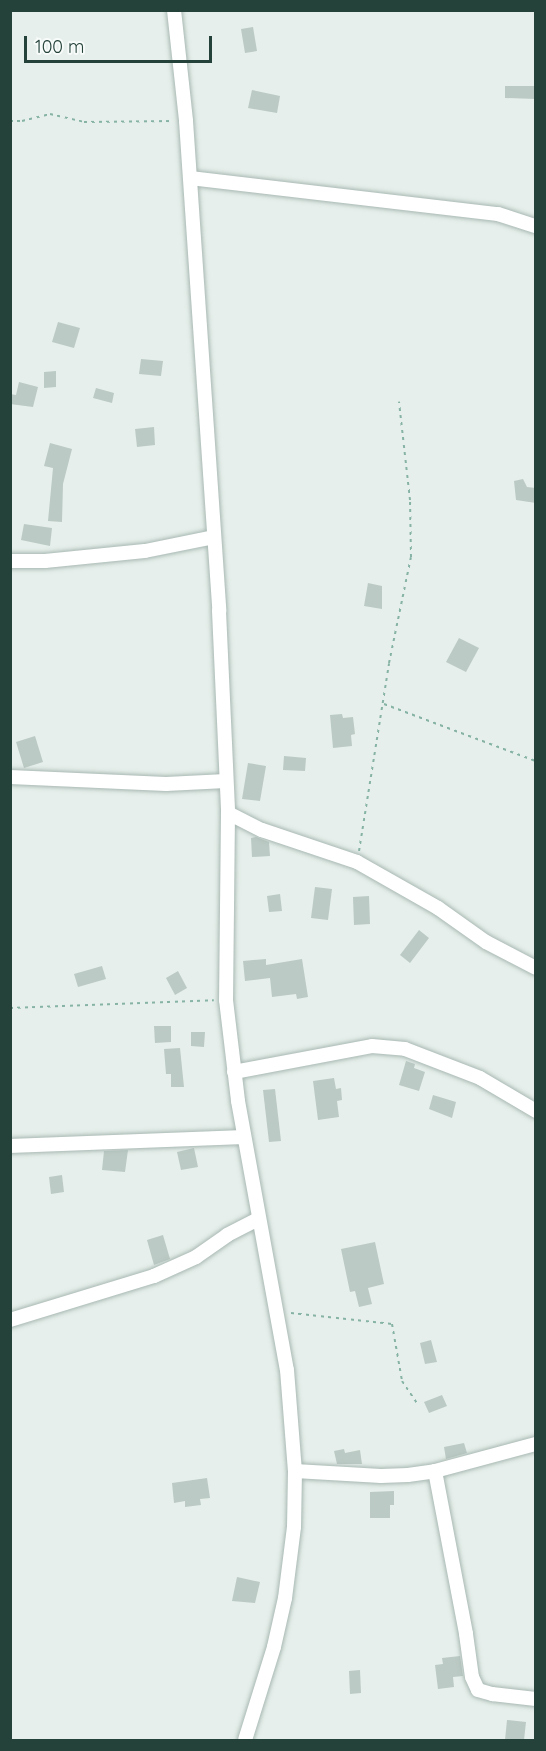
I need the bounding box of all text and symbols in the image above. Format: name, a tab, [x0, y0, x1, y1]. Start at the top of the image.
scale bar	[27, 24, 214, 62]
text: 100 m	[35, 35, 84, 58]

